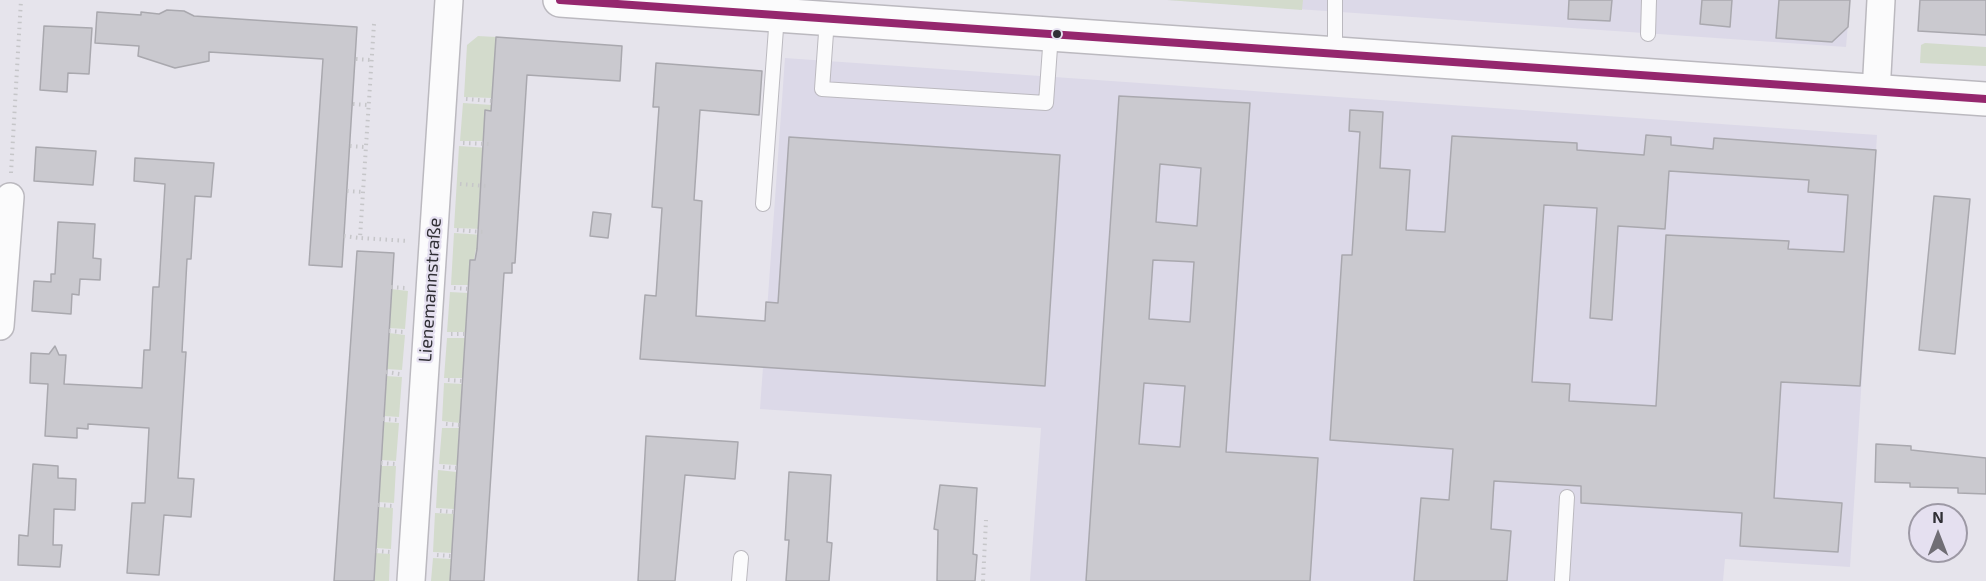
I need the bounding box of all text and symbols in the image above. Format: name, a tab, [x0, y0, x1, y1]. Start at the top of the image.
unlabelled marker	[1051, 28, 1063, 40]
street label: Lienemannstraße	[414, 217, 446, 363]
north arrow	[1908, 503, 1968, 563]
text: N	[1932, 507, 1944, 526]

